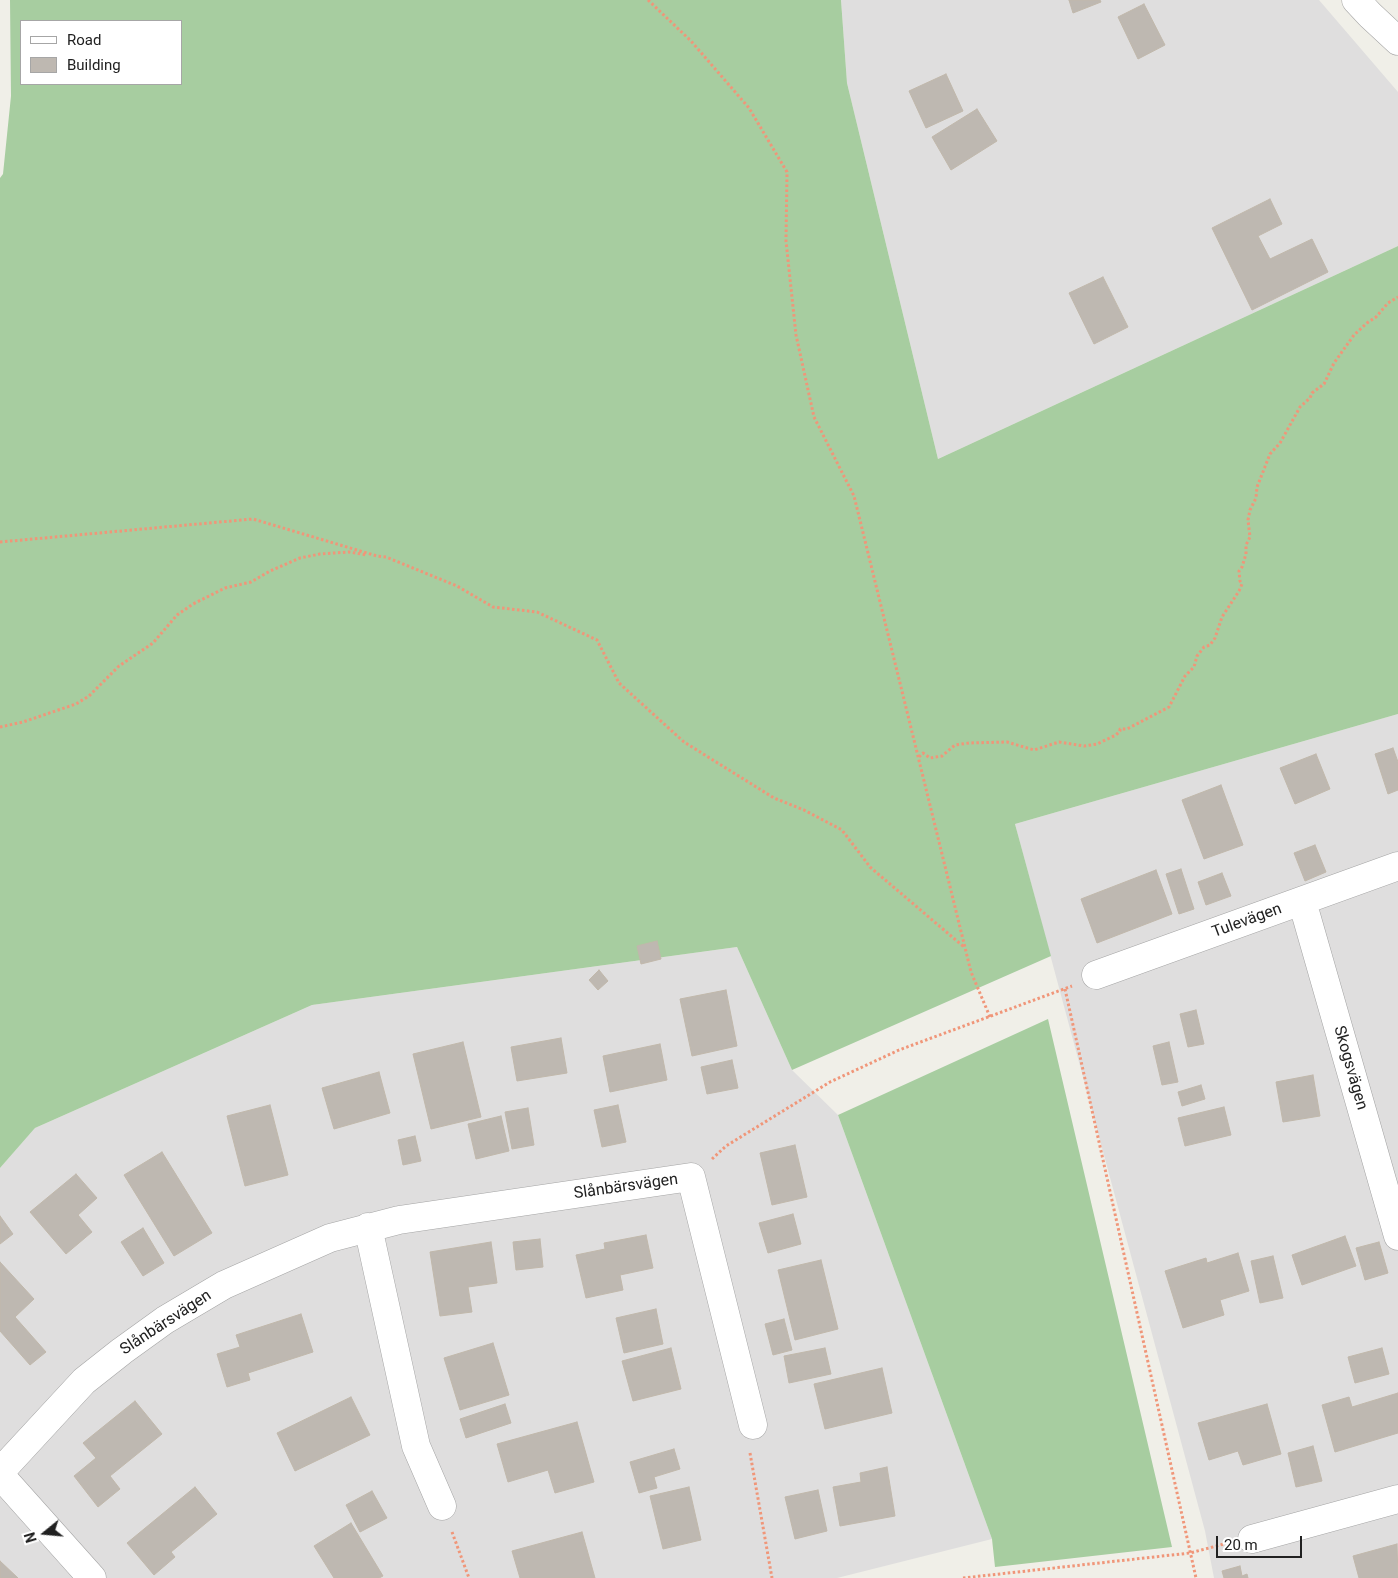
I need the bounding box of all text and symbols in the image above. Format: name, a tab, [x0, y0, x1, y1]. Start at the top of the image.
legend	[20, 20, 182, 85]
text: Road	[67, 31, 101, 49]
text: Building	[67, 56, 121, 74]
street label: Tulevägen	[1210, 900, 1284, 942]
street label: Skogsvägen	[1329, 1024, 1371, 1112]
street label: Slånbärsvägen	[573, 1170, 679, 1204]
street label: Slånbärsvägen	[117, 1286, 215, 1360]
north arrow	[20, 1508, 70, 1558]
scale bar	[1218, 1526, 1304, 1558]
text: N	[22, 1530, 40, 1544]
text: 20 m	[1224, 1536, 1258, 1554]

